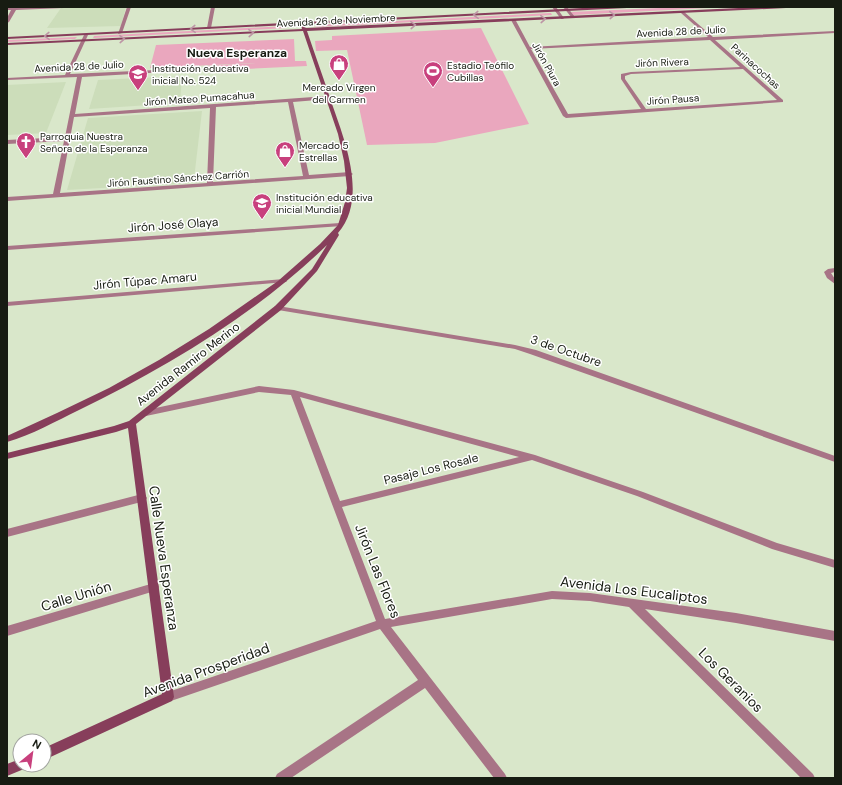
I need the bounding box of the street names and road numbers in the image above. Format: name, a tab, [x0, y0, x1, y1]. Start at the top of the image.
street label: Avenida 26 de Noviembre	[276, 11, 396, 30]
street label: Avenida 28 de Julio	[636, 23, 726, 40]
street label: Jirón Piura	[529, 40, 564, 89]
street label: Parinacochas	[728, 41, 783, 92]
street label: Jirón Rivera	[635, 55, 689, 70]
street label: Avenida 28 de Julio	[34, 58, 124, 75]
street label: Jirón Mateo Pumacahua	[143, 88, 255, 109]
street label: Jirón Pausa	[646, 91, 700, 108]
street label: Jirón Faustino Sánchez Carrión	[107, 167, 250, 190]
street label: Jirón José Olaya	[127, 214, 219, 236]
street label: Jirón Túpac Amaru	[93, 268, 198, 293]
street label: Avenida Ramiro Merino	[133, 319, 243, 409]
street label: 3 de Octubre	[528, 331, 604, 371]
street label: Pasaje Los Rosale	[382, 449, 480, 488]
street label: Calle Nueva Esperanza	[145, 485, 183, 631]
street label: Jirón Las Flores	[351, 521, 405, 621]
street label: Avenida Los Eucaliptos	[559, 572, 709, 608]
street label: Calle Unión	[39, 577, 113, 615]
street label: Avenida Prosperidad	[140, 639, 272, 701]
street label: Los Geranios	[695, 644, 767, 716]

